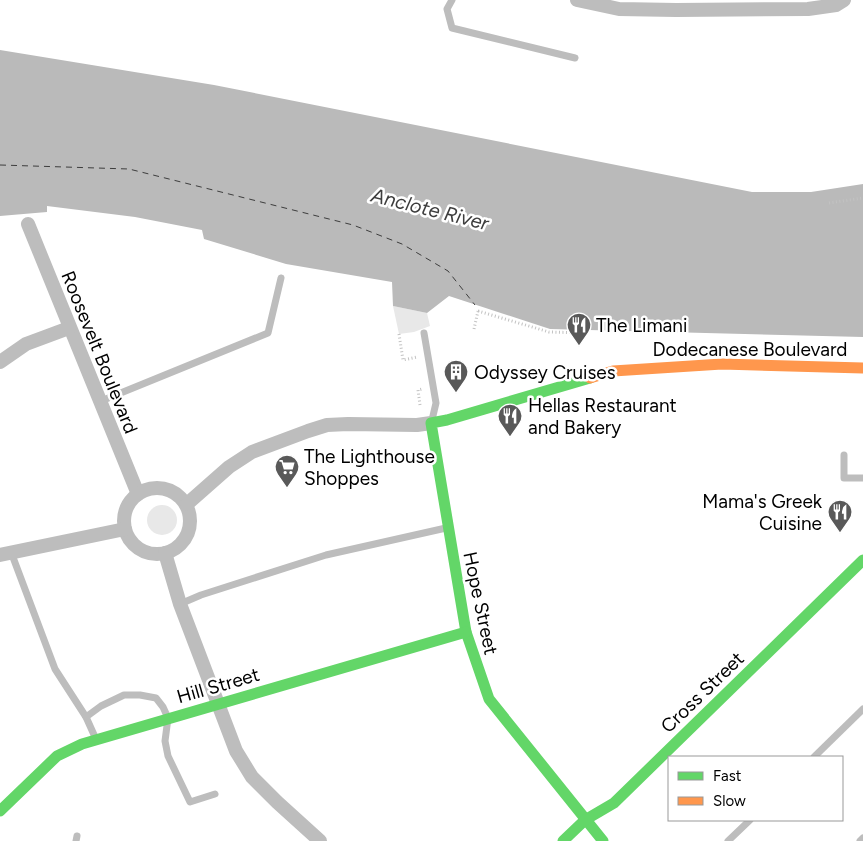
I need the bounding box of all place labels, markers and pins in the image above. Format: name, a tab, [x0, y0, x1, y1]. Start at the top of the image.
restaurant icon: The Limani	[566, 312, 592, 346]
place label: The Limani	[596, 314, 687, 337]
building icon: Odyssey Cruises	[443, 359, 469, 393]
place label: Odyssey Cruises	[474, 361, 616, 384]
place label: Hellas Restaurant and Bakery	[528, 394, 677, 439]
restaurant icon: Hellas Restaurant and Bakery	[497, 403, 523, 437]
place label: The Lighthouse Shoppes	[304, 445, 435, 490]
supermarket icon: The Lighthouse Shoppes	[274, 454, 300, 488]
place label: Mama's Greek Cuisine	[702, 490, 823, 535]
restaurant icon: Mama's Greek Cuisine	[827, 499, 853, 533]

